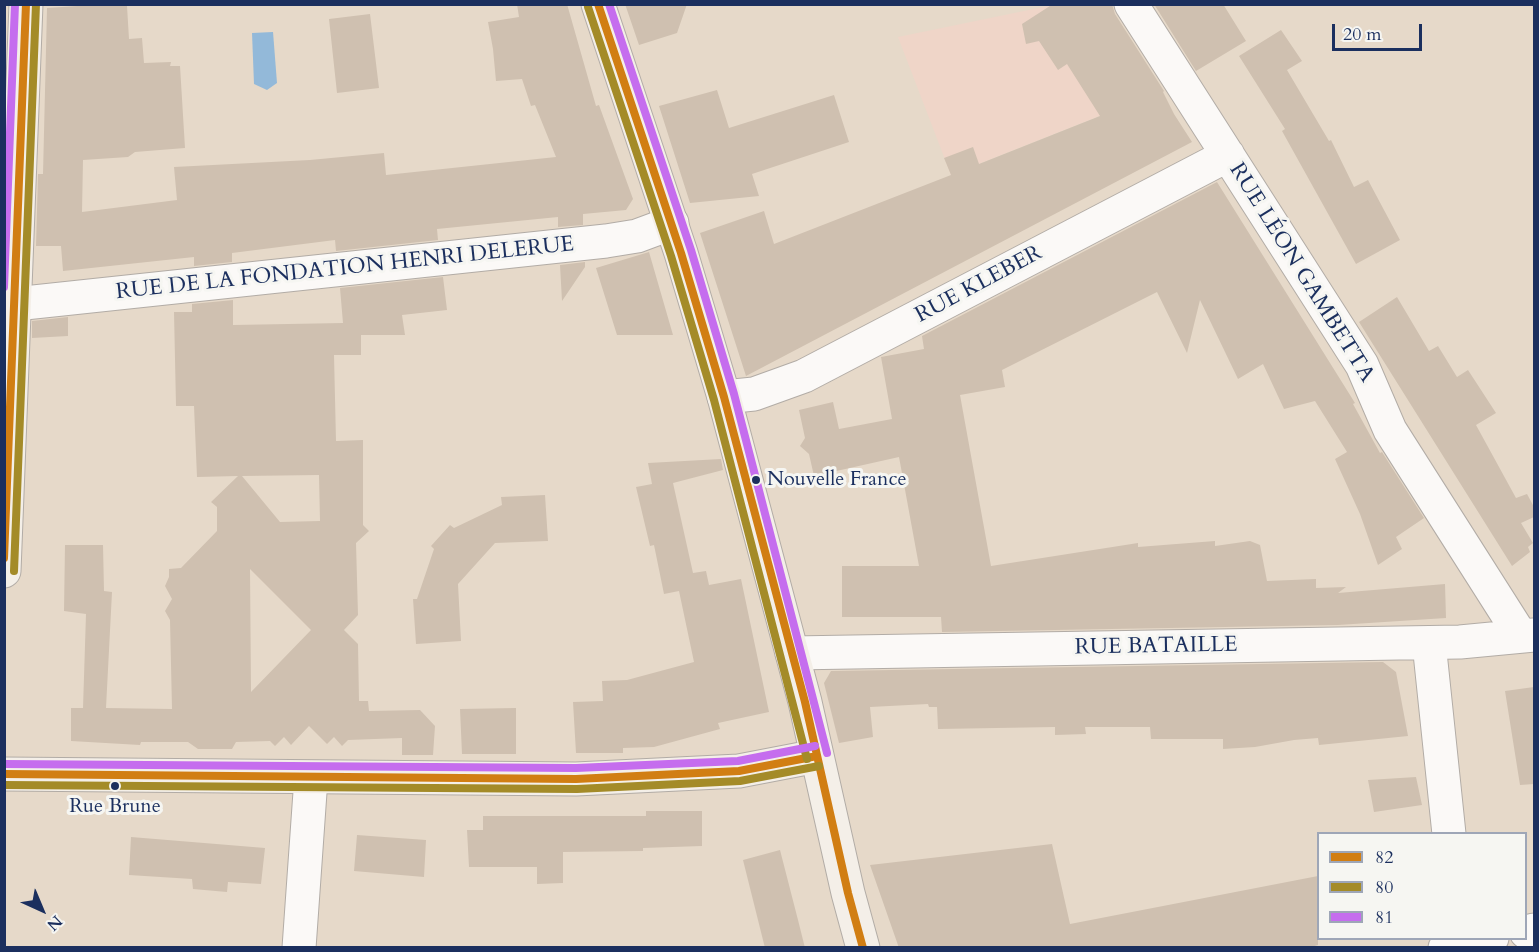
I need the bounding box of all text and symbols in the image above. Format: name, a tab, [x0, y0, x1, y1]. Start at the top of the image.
scale bar	[1335, 12, 1425, 50]
text: 20 m	[1343, 22, 1382, 47]
street label: RUE LÉON GAMBETTA	[1223, 159, 1379, 387]
street label: RUE DE LA FONDATION HENRI DELERUE	[115, 232, 575, 306]
street label: RUE KLEBER	[911, 241, 1047, 329]
place label: Nouvelle France	[767, 468, 907, 492]
marker: Nouvelle France	[750, 474, 762, 486]
street label: RUE BATAILLE	[1074, 632, 1238, 662]
marker: Rue Brune	[109, 780, 121, 792]
place label: Rue Brune	[69, 795, 161, 819]
legend	[1317, 832, 1527, 940]
text: 82	[1375, 845, 1393, 870]
text: 80	[1375, 875, 1393, 900]
north arrow	[12, 880, 72, 940]
text: 81	[1375, 905, 1393, 930]
text: N	[42, 910, 67, 936]

